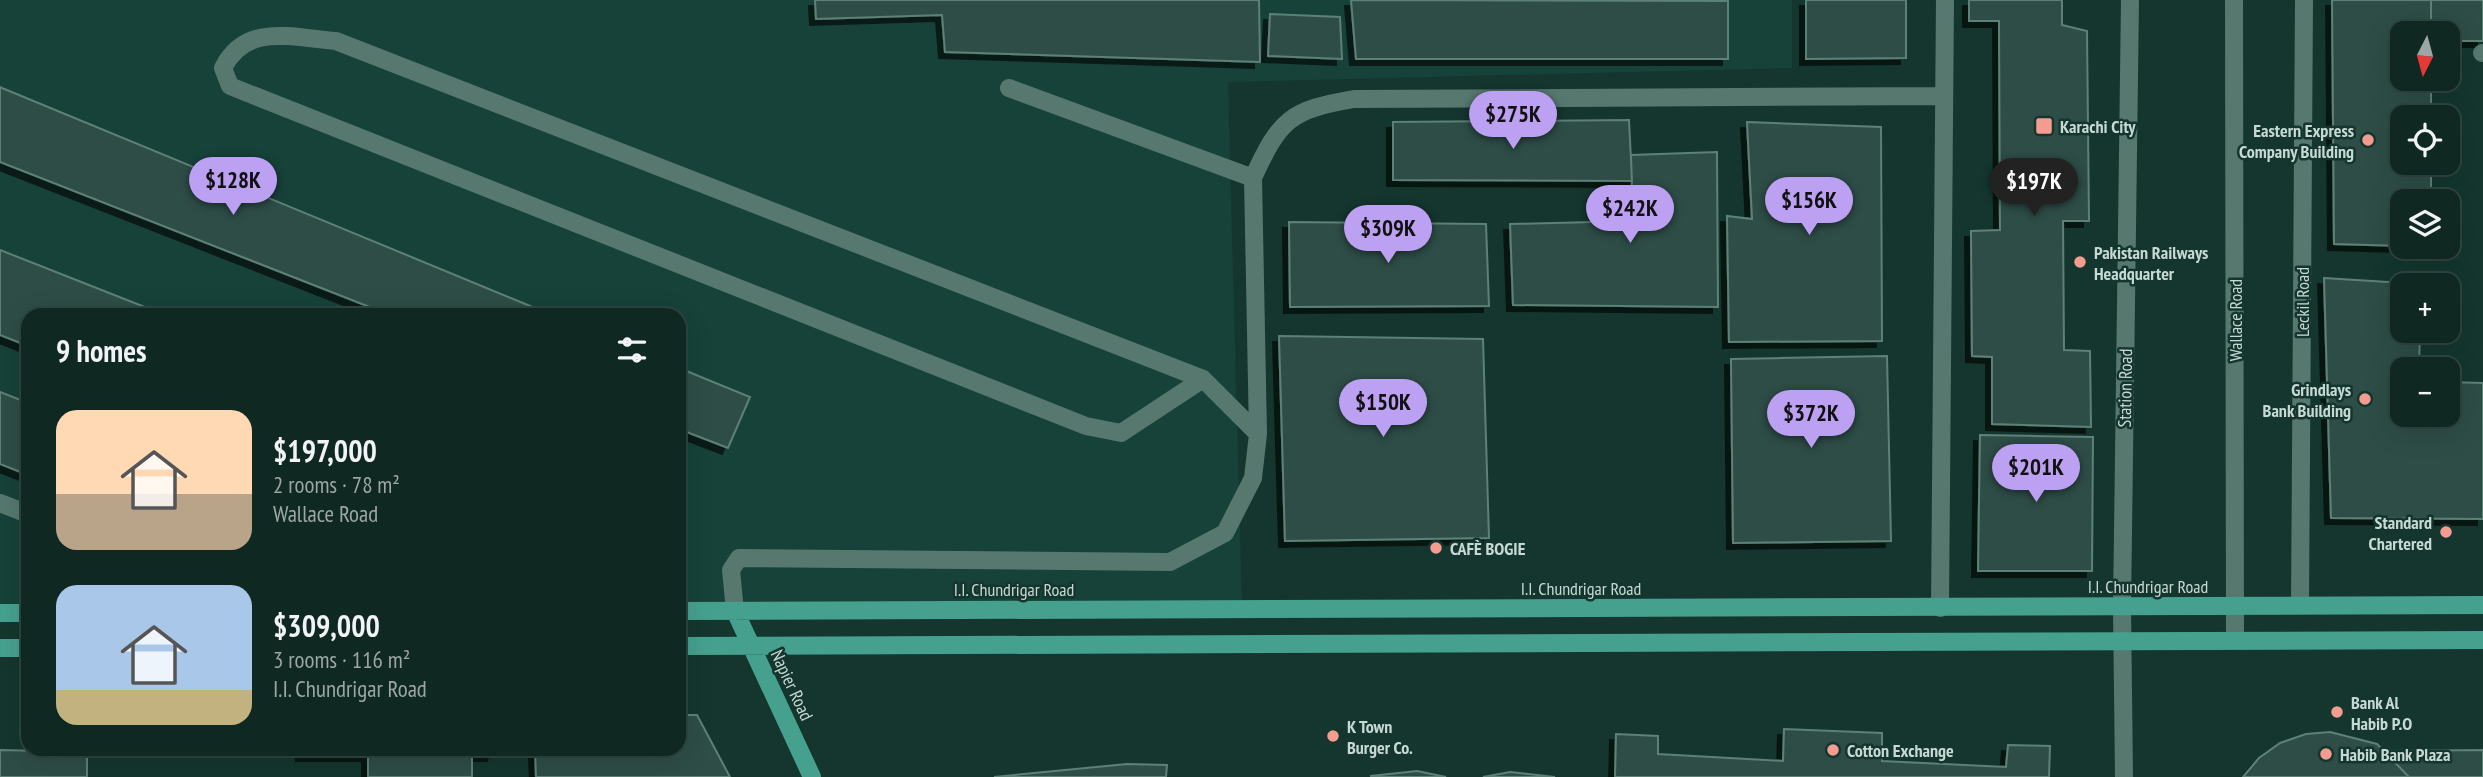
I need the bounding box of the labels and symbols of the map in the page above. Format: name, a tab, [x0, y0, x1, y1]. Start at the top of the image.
north arrow	[2390, 21, 2460, 91]
pin: $275K	[1464, 92, 1562, 151]
place label: Karachi City	[2060, 115, 2136, 138]
marker: Karachi City	[2034, 116, 2054, 136]
place label: Eastern Express Company Building	[2239, 119, 2354, 163]
marker: Eastern Express Company Building	[2360, 132, 2376, 148]
pin: $128K	[184, 158, 282, 217]
pin: $197K	[1985, 158, 2083, 218]
pin: $156K	[1760, 177, 1858, 237]
pin: $242K	[1581, 186, 1679, 245]
pin: $309K	[1339, 205, 1437, 265]
place label: Pakistan Railways Headquarter	[2094, 241, 2208, 285]
marker: Pakistan Railways Headquarter	[2072, 254, 2088, 270]
street label: Leckil Road	[2291, 267, 2314, 337]
street label: Wallace Road	[2224, 279, 2247, 361]
street label: Station Road	[2113, 348, 2137, 428]
place label: Grindlays Bank Building	[2263, 378, 2351, 422]
pin: $150K	[1334, 380, 1432, 439]
pin: $372K	[1762, 391, 1860, 450]
marker: Grindlays Bank Building	[2357, 391, 2373, 407]
pin: $201K	[1987, 444, 2085, 504]
place label: Standard Chartered	[2369, 511, 2432, 555]
marker: Standard Chartered	[2438, 524, 2454, 540]
place label: CAFÈ BOGIE	[1450, 537, 1526, 560]
marker: CAFÈ BOGIE	[1428, 540, 1444, 556]
street label: I.I. Chundrigar Road	[2088, 575, 2208, 598]
street label: I.I. Chundrigar Road	[1521, 577, 1641, 600]
street label: I.I. Chundrigar Road	[954, 578, 1074, 601]
street label: Napier Road	[766, 646, 818, 724]
place label: Bank Al Habib P.O	[2351, 691, 2412, 735]
marker: Bank Al Habib P.O	[2329, 704, 2345, 720]
place label: K Town Burger Co.	[1347, 715, 1413, 759]
marker: K Town Burger Co.	[1325, 728, 1341, 744]
place label: Cotton Exchange	[1847, 739, 1954, 762]
marker: Cotton Exchange	[1825, 742, 1841, 758]
place label: Habib Bank Plaza	[2340, 743, 2450, 766]
marker: Habib Bank Plaza	[2318, 746, 2334, 762]

